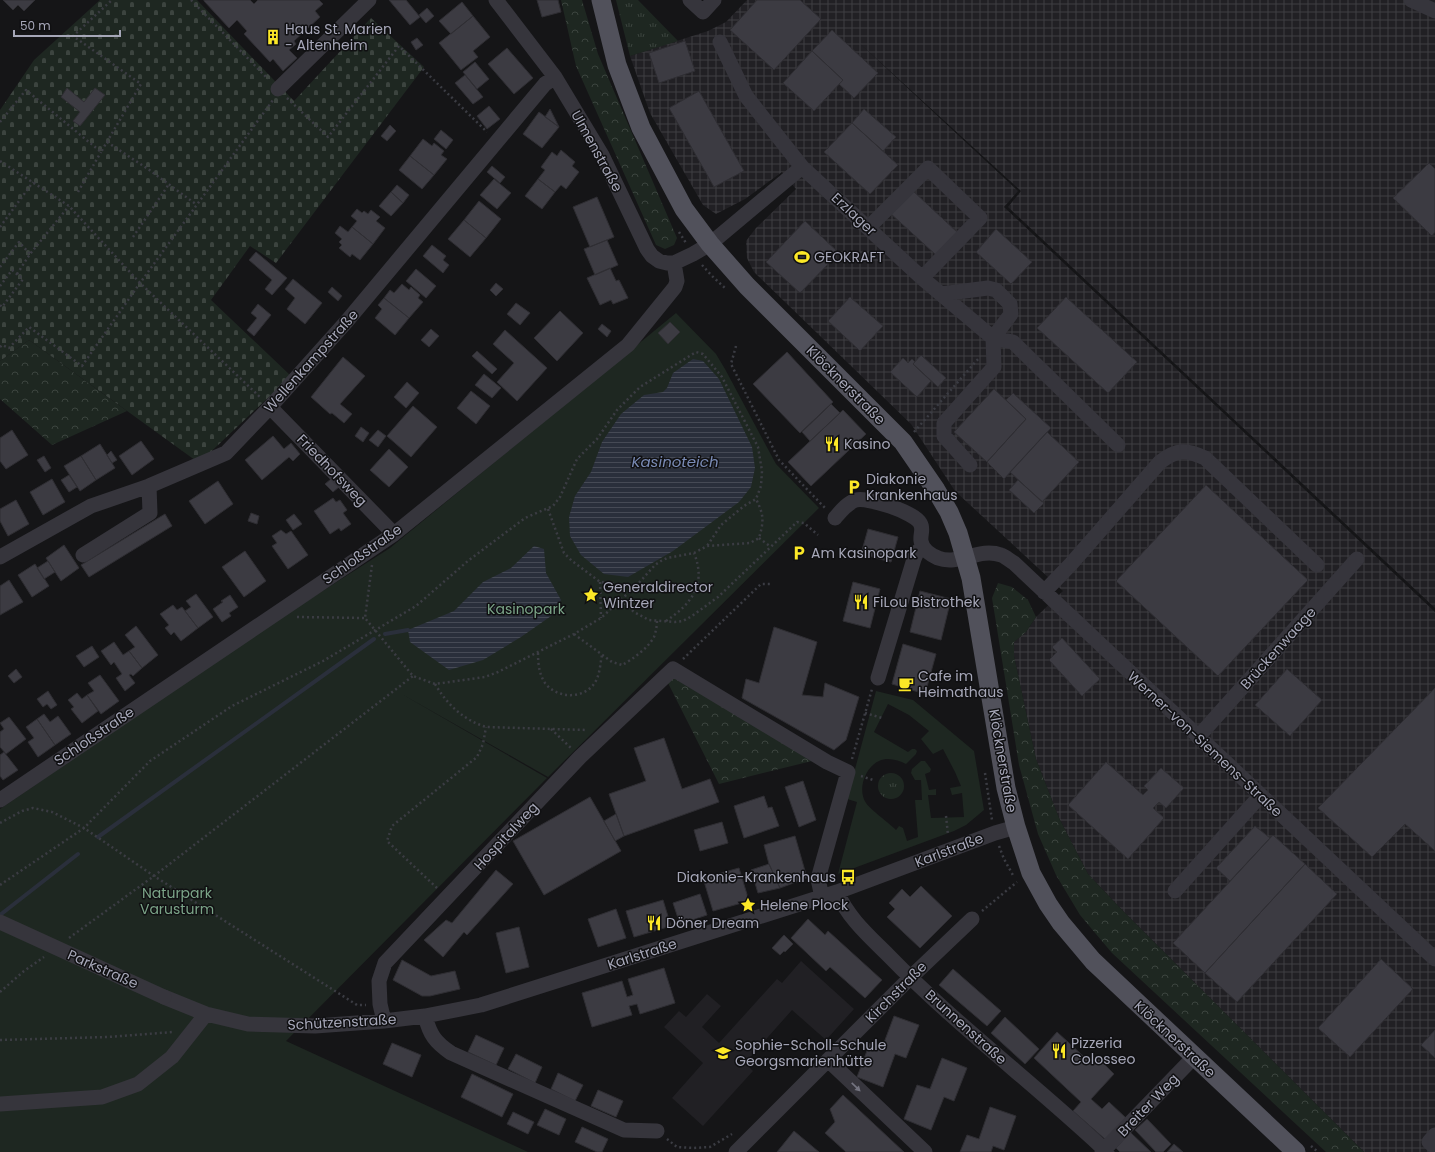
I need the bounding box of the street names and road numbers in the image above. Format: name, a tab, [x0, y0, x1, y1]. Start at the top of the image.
street label: Ulmenstraße	[566, 107, 628, 196]
street label: Erzlager	[827, 188, 881, 240]
street label: Wellenkampstraße	[259, 305, 363, 417]
street label: Klöcknerstraße	[802, 341, 890, 429]
street label: Friedhofsweg	[292, 429, 372, 511]
street label: Schloßstraße	[318, 519, 406, 589]
street label: Brückenwaage	[1236, 602, 1321, 694]
street label: Werner-von-Siemens-Straße	[1123, 667, 1287, 822]
street label: Schloßstraße	[50, 702, 138, 770]
street label: Klöcknerstraße	[984, 708, 1022, 815]
street label: Hospitalweg	[469, 798, 543, 874]
street label: Karlstraße	[912, 828, 986, 872]
street label: Karlstraße	[605, 933, 680, 975]
street label: Parkstraße	[65, 945, 142, 994]
street label: Kirchstraße	[861, 956, 932, 1027]
street label: Brunnenstraße	[921, 985, 1011, 1069]
street label: Klöcknerstraße	[1130, 996, 1220, 1082]
street label: Schützenstraße	[287, 1009, 397, 1035]
street label: Breiter Weg	[1113, 1069, 1183, 1141]

